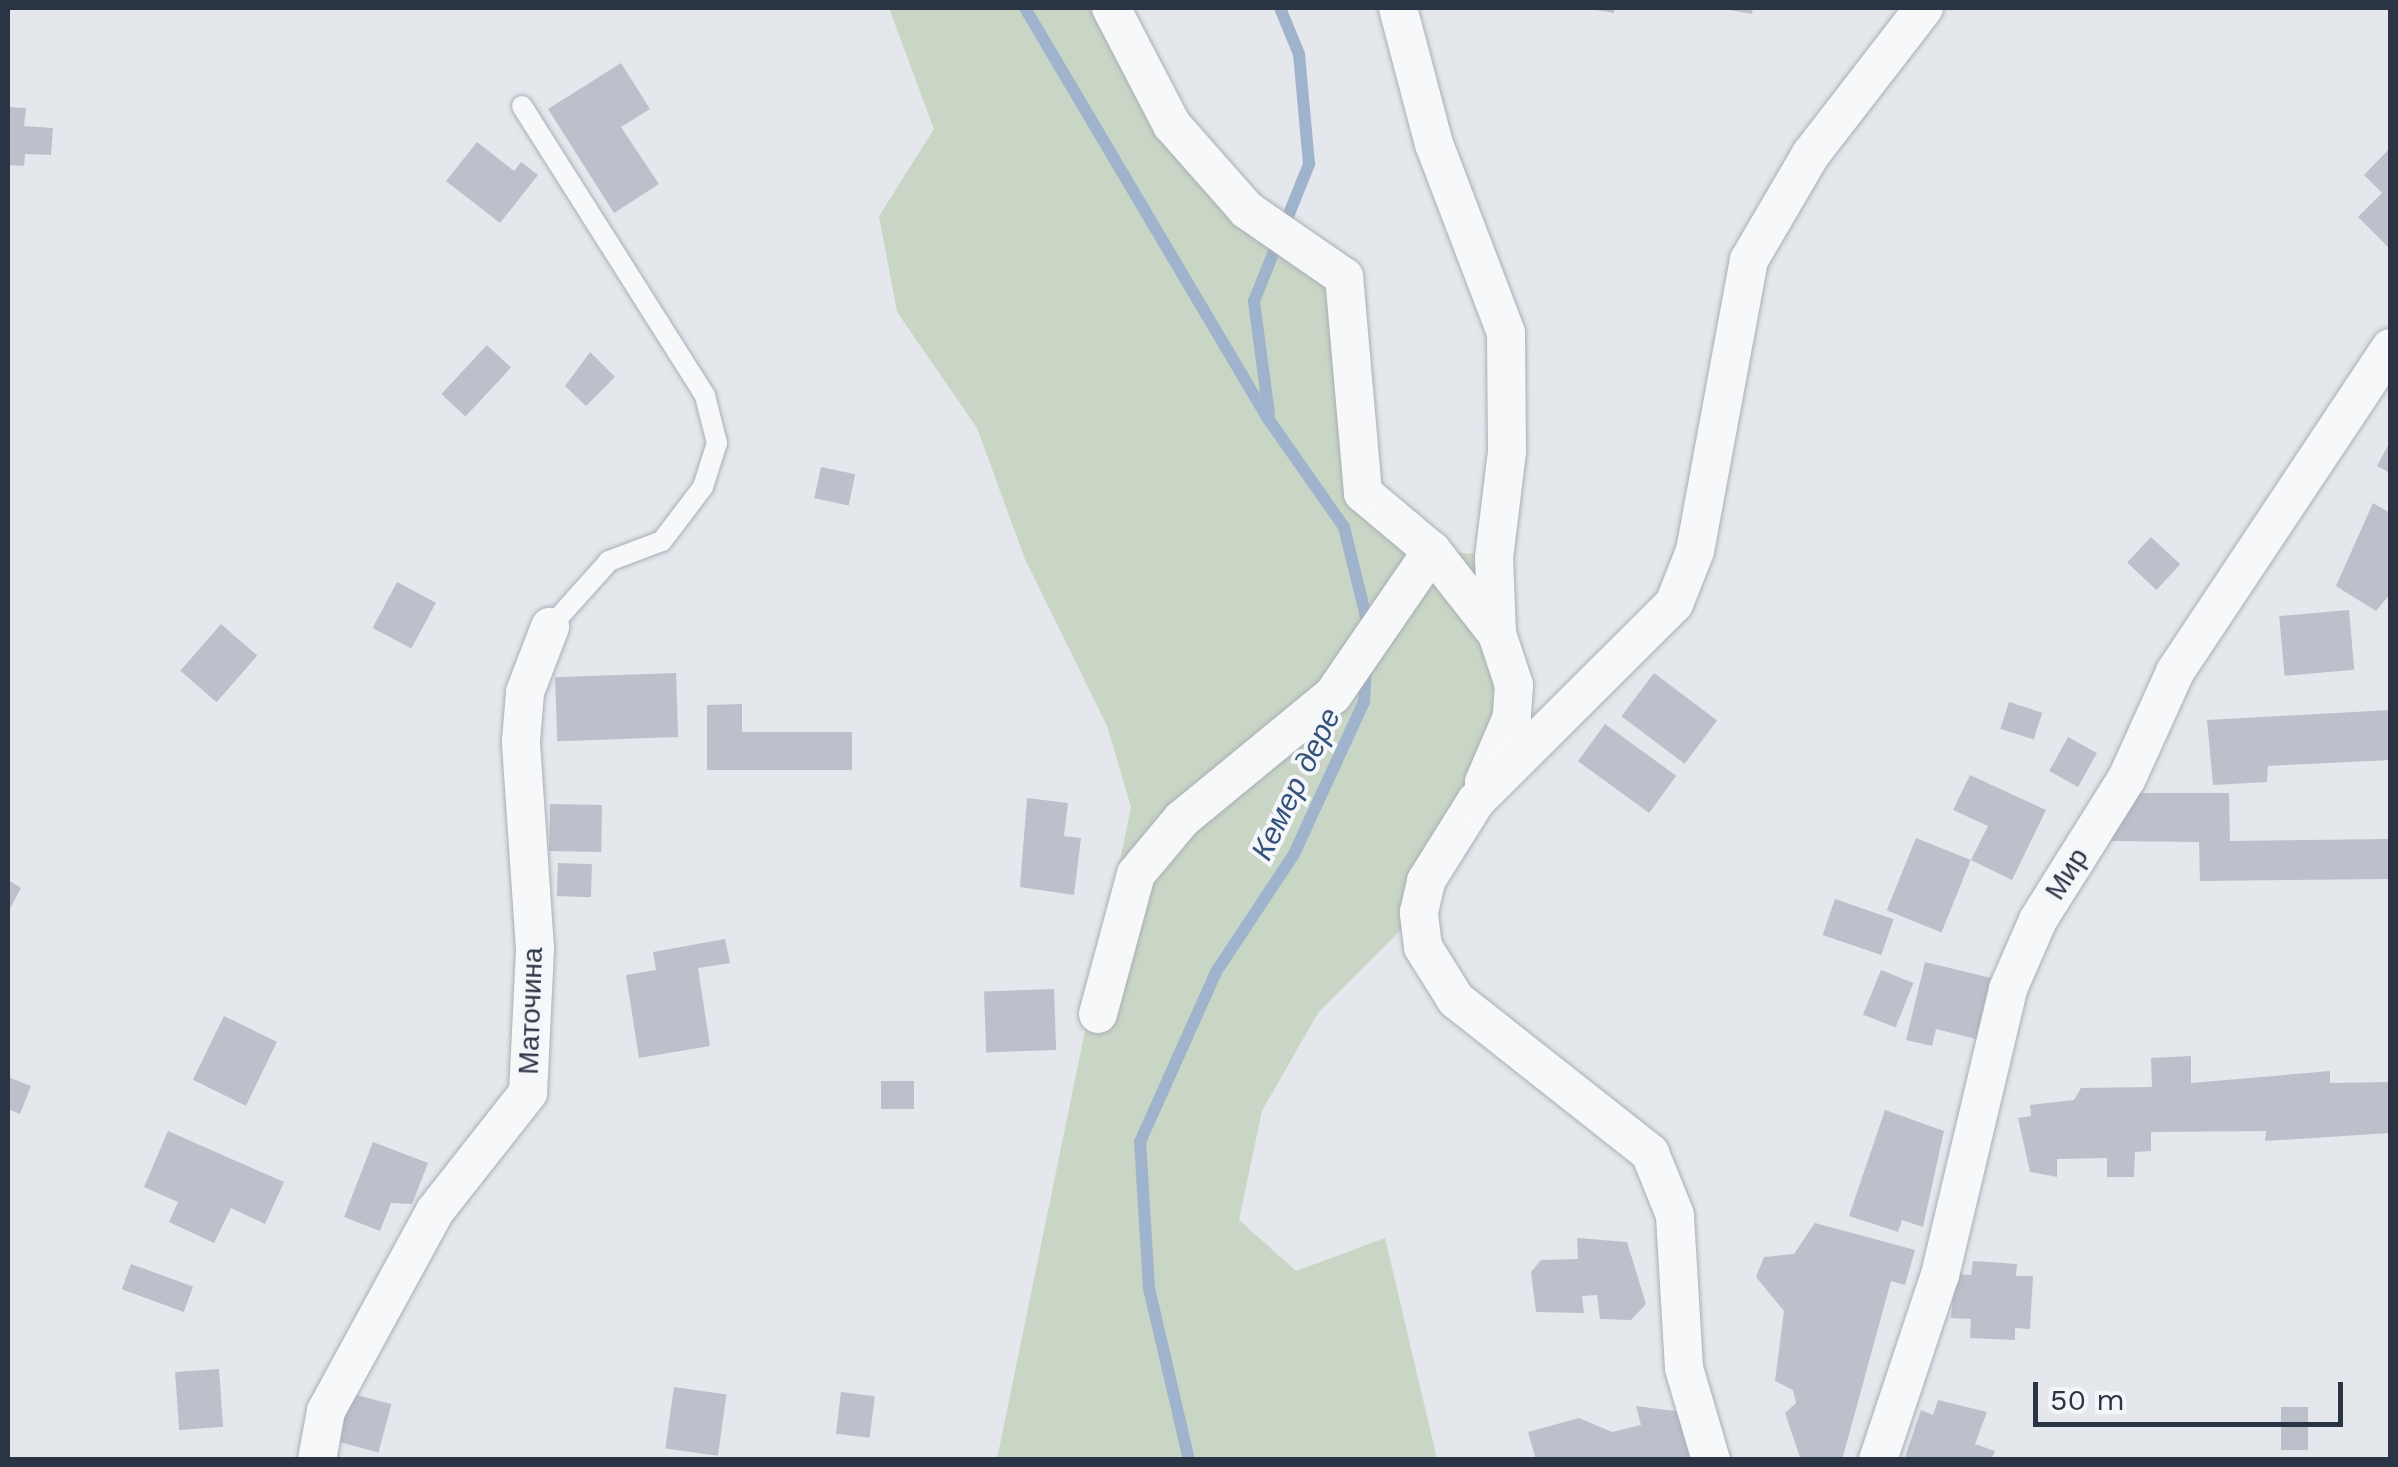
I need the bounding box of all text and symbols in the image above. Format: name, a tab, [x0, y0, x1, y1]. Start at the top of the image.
water label: Кемер дере	[1244, 702, 1348, 866]
street label: Мир	[2038, 842, 2096, 906]
street label: Маточина	[512, 947, 550, 1075]
scale bar	[2038, 1362, 2348, 1424]
text: 50 m	[2050, 1382, 2125, 1417]

